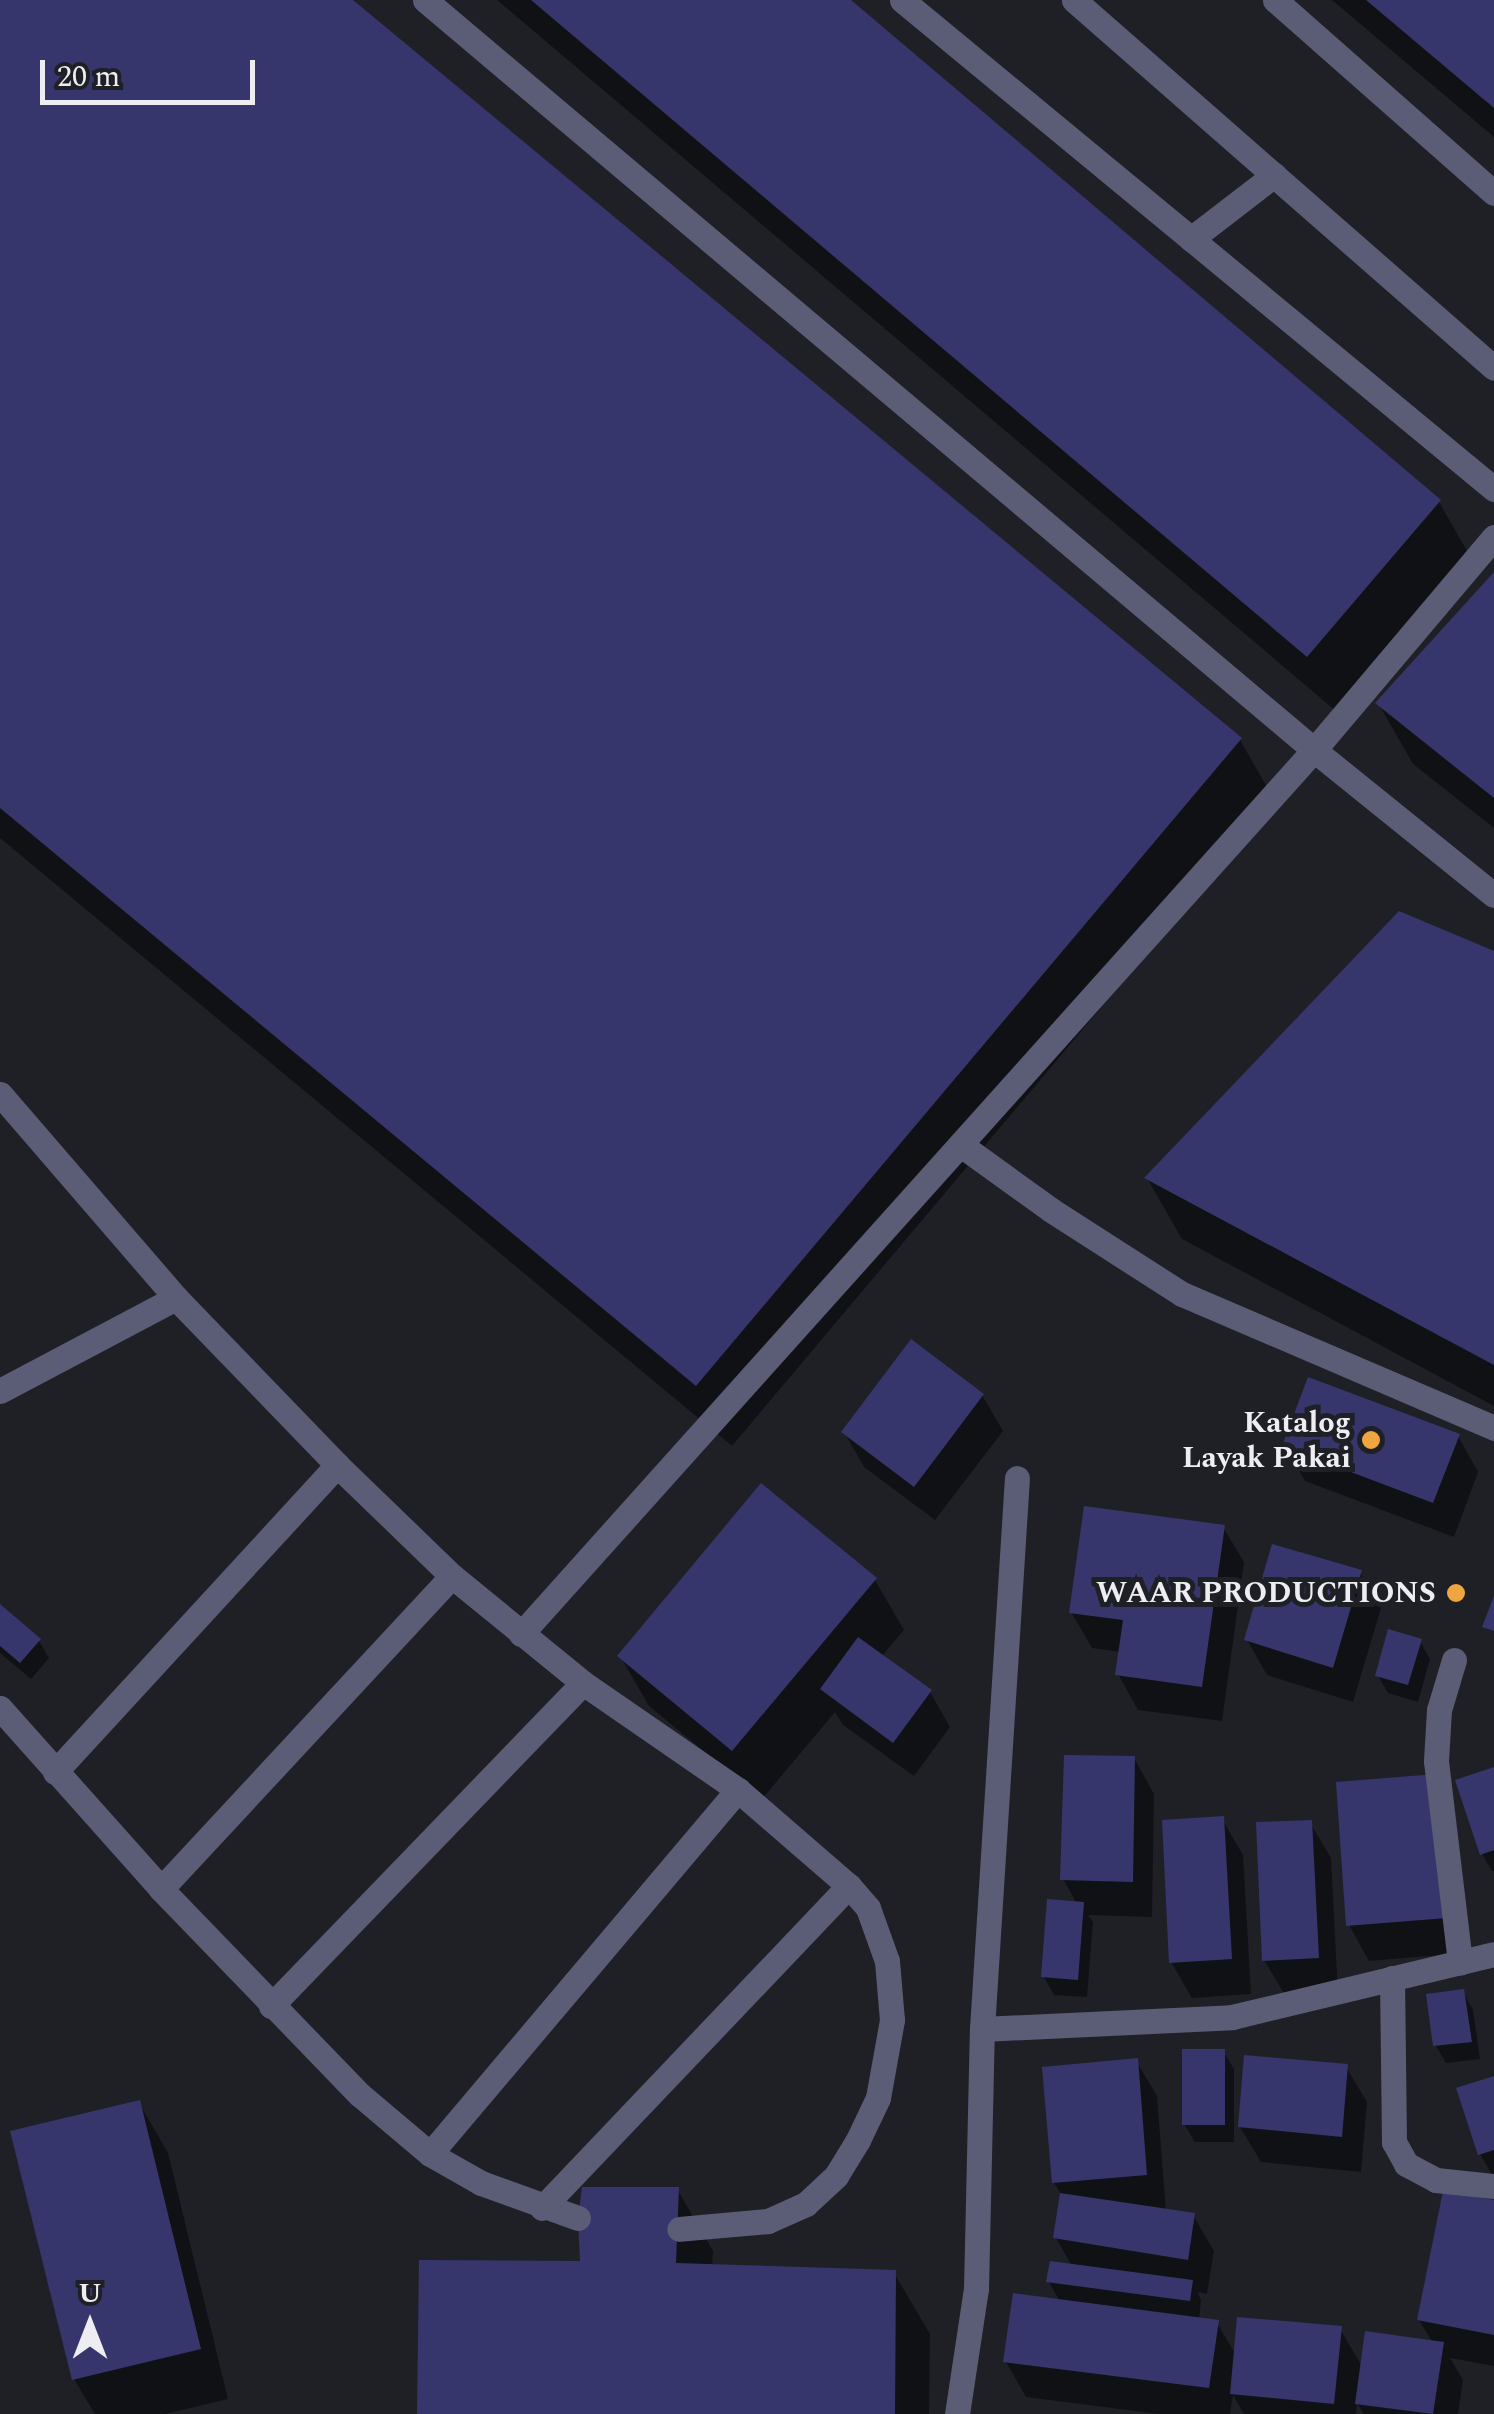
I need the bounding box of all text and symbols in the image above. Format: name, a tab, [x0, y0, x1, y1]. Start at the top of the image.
scale bar	[45, 40, 260, 102]
text: 20 m	[57, 54, 120, 100]
place label: Katalog Layak Pakai	[1182, 1405, 1351, 1476]
marker: Katalog Layak Pakai	[1360, 1429, 1382, 1451]
place label: WAAR PRODUCTIONS	[1096, 1575, 1436, 1611]
marker: WAAR PRODUCTIONS	[1445, 1582, 1467, 1604]
text: U	[78, 2272, 102, 2315]
north arrow	[40, 2274, 140, 2374]

